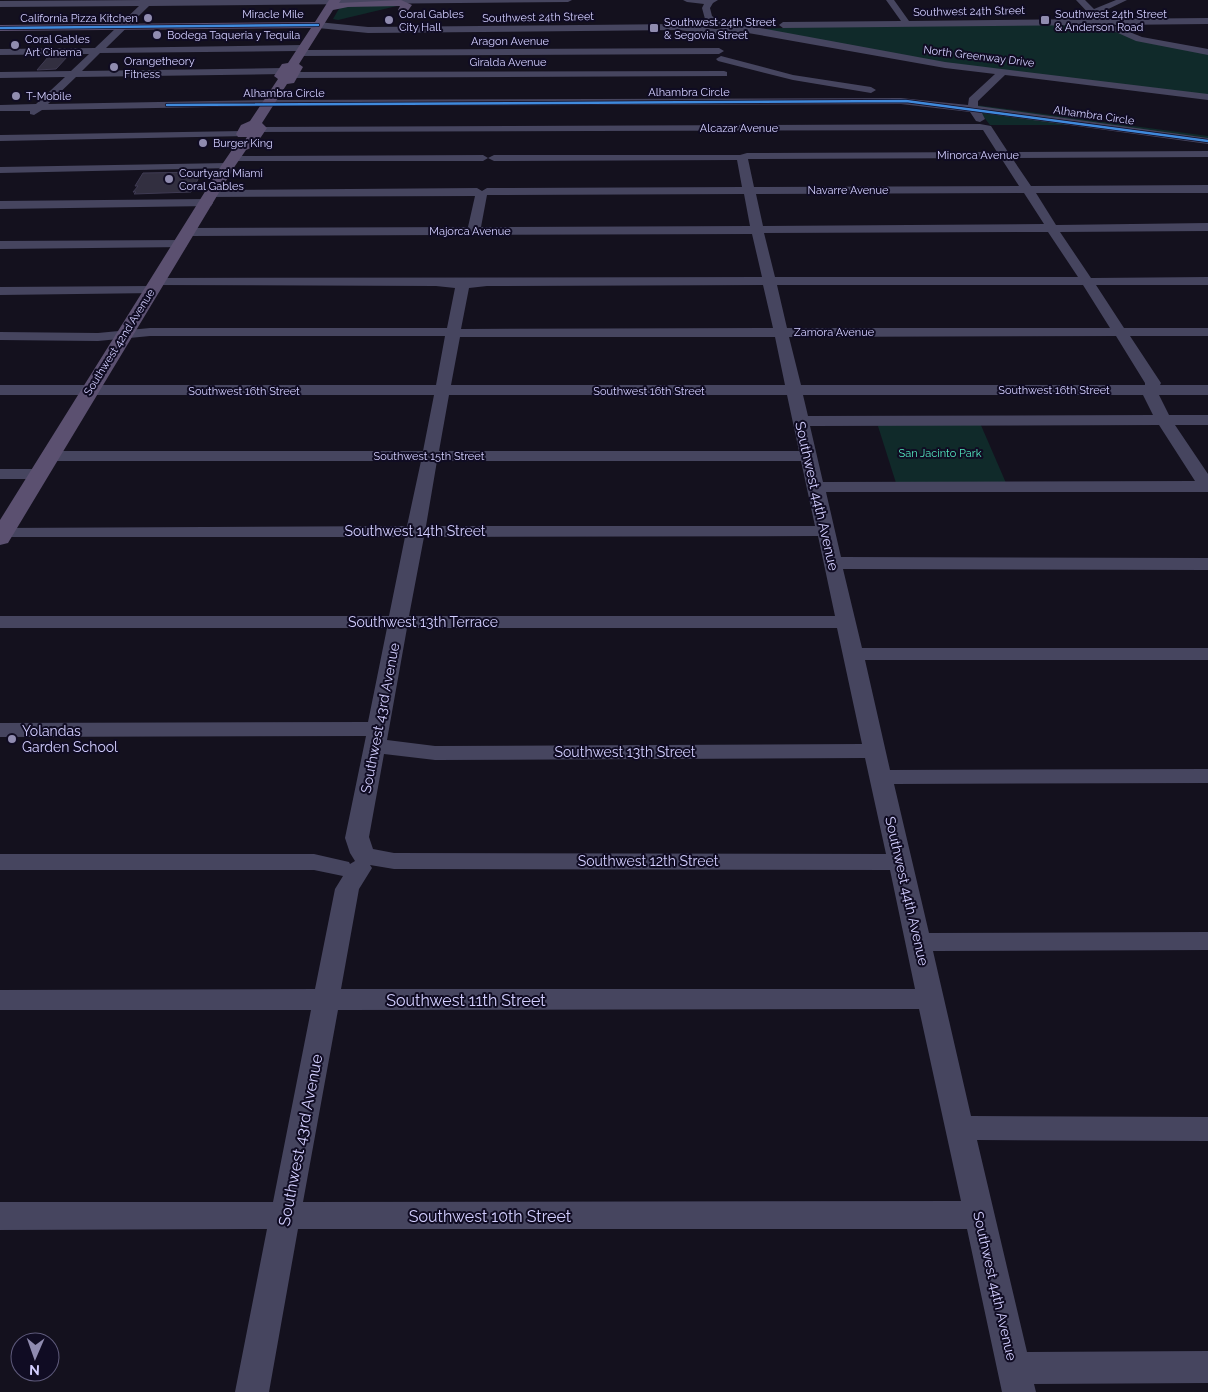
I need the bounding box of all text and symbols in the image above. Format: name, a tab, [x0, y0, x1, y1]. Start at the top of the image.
street label: Southwest 24th Street	[913, 4, 1025, 19]
street label: Miracle Mile	[242, 8, 304, 21]
place label: Coral Gables City Hall	[399, 8, 464, 34]
place label: Southwest 24th Street & Anderson Road	[1055, 8, 1167, 34]
street label: Southwest 24th Street	[482, 10, 594, 25]
place label: California Pizza Kitchen	[20, 12, 138, 25]
marker: California Pizza Kitchen	[142, 12, 154, 24]
marker: Coral Gables City Hall	[383, 14, 395, 26]
marker: Southwest 24th Street & Anderson Road	[1039, 14, 1051, 26]
place label: Southwest 24th Street & Segovia Street	[664, 16, 776, 42]
marker: Southwest 24th Street & Segovia Street	[648, 22, 660, 34]
marker: Bodega Taqueria y Tequila	[151, 29, 163, 41]
place label: Bodega Taqueria y Tequila	[167, 29, 300, 42]
place label: Coral Gables Art Cinema	[25, 33, 90, 59]
street label: Aragon Avenue	[471, 35, 550, 48]
marker: Coral Gables Art Cinema	[9, 39, 21, 51]
street label: North Greenway Drive	[923, 43, 1036, 70]
place label: Orangetheory Fitness	[124, 55, 195, 81]
street label: Giralda Avenue	[470, 56, 547, 69]
marker: Orangetheory Fitness	[108, 61, 120, 73]
street label: Alhambra Circle	[648, 86, 730, 99]
street label: Alhambra Circle	[243, 87, 325, 100]
marker: T-Mobile	[10, 90, 22, 102]
place label: T-Mobile	[26, 90, 72, 103]
street label: Alhambra Circle	[1053, 103, 1136, 128]
street label: Alcazar Avenue	[700, 122, 779, 135]
marker: Burger King	[197, 137, 209, 149]
place label: Burger King	[213, 137, 273, 150]
street label: Minorca Avenue	[937, 149, 1019, 162]
place label: Courtyard Miami Coral Gables	[179, 167, 263, 193]
marker: Courtyard Miami Coral Gables	[163, 173, 175, 185]
street label: Navarre Avenue	[807, 184, 889, 197]
street label: Majorca Avenue	[429, 225, 511, 238]
street label: Southwest 42nd Avenue	[81, 286, 158, 398]
street label: Zamora Avenue	[794, 326, 875, 339]
street label: Southwest 16th Street	[998, 384, 1110, 397]
street label: Southwest 16th Street	[188, 385, 300, 398]
street label: Southwest 16th Street	[593, 385, 705, 398]
street label: Southwest 44th Avenue	[792, 420, 842, 572]
park label: San Jacinto Park	[899, 447, 982, 460]
street label: Southwest 15th Street	[374, 450, 485, 463]
street label: Southwest 14th Street	[344, 523, 486, 539]
street label: Southwest 13th Terrace	[348, 614, 498, 630]
street label: Southwest 43rd Avenue	[358, 641, 402, 795]
place label: Yolandas Garden School	[22, 723, 118, 755]
marker: Yolandas Garden School	[6, 733, 18, 745]
street label: Southwest 13th Street	[555, 744, 696, 760]
street label: Southwest 44th Avenue	[882, 815, 932, 967]
street label: Southwest 12th Street	[578, 853, 719, 869]
street label: Southwest 11th Street	[386, 991, 546, 1010]
street label: Southwest 43rd Avenue	[274, 1052, 327, 1228]
street label: Southwest 10th Street	[409, 1207, 572, 1226]
street label: Southwest 44th Avenue	[970, 1210, 1020, 1362]
north arrow	[10, 1332, 60, 1382]
text: N	[29, 1362, 40, 1378]

